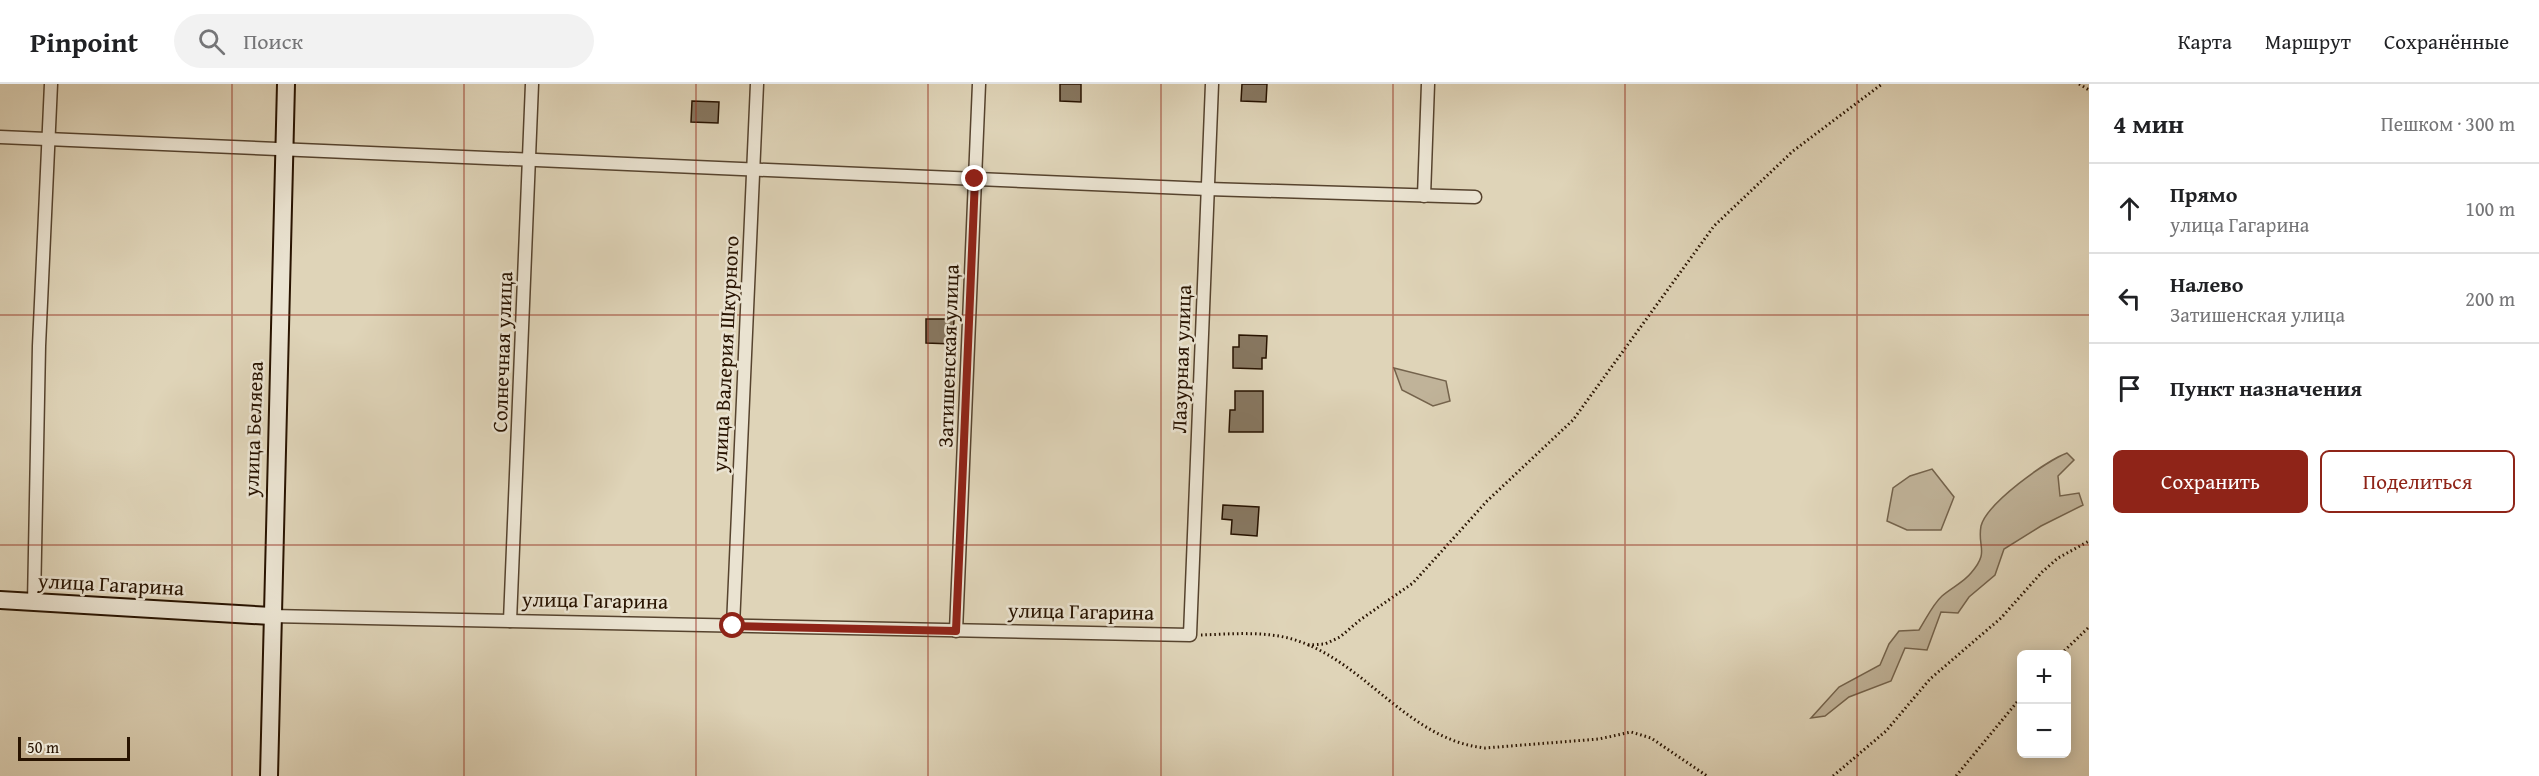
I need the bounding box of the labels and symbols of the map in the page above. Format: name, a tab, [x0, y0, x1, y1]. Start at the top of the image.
route end	[961, 165, 987, 191]
street label: улица Валерия Шкурного	[703, 235, 747, 474]
street label: Затишенская улица	[929, 264, 967, 448]
street label: Солнечная улица	[484, 271, 520, 433]
street label: Лазурная улица	[1163, 284, 1199, 434]
street label: улица Беляева	[235, 361, 271, 498]
street label: улица Гагарина	[36, 565, 185, 603]
street label: улица Гагарина	[521, 583, 668, 617]
street label: улица Гагарина	[1007, 594, 1154, 628]
route start	[719, 612, 745, 638]
scale bar	[18, 734, 130, 762]

